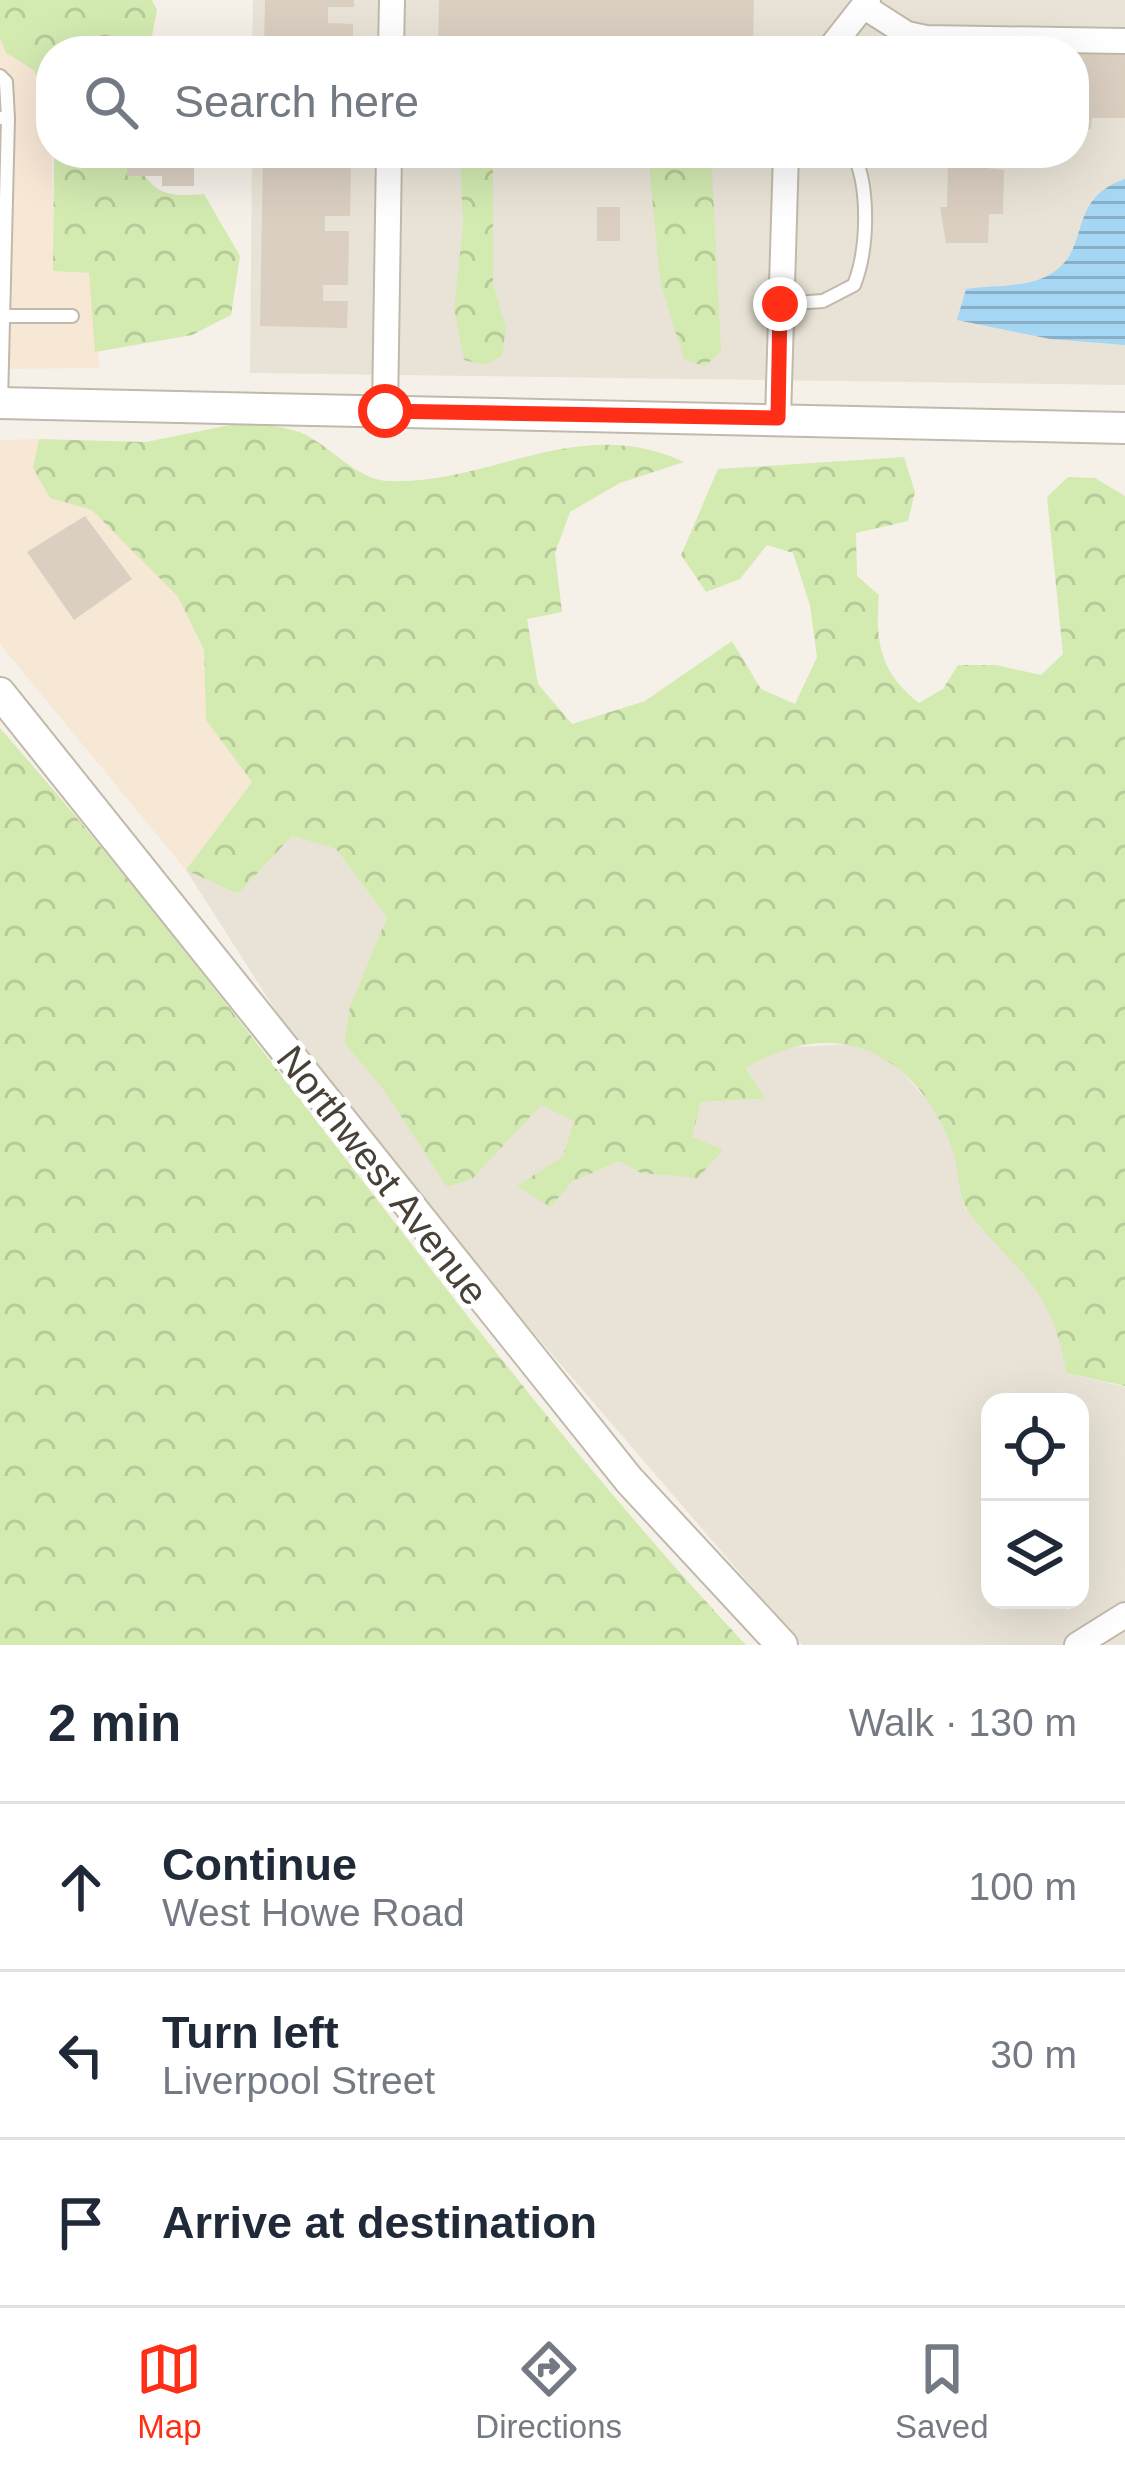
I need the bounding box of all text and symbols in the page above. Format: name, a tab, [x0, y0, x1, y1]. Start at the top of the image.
search box	[36, 36, 1089, 168]
icon: search	[78, 69, 144, 135]
text: Search here	[174, 76, 419, 127]
route end	[753, 277, 807, 331]
route start	[358, 384, 412, 438]
street label: Northwest Avenue	[268, 1038, 497, 1313]
map controls	[981, 1393, 1089, 1609]
button: locate	[981, 1393, 1089, 1501]
button: layers	[981, 1501, 1089, 1609]
text: 2 min	[48, 1695, 181, 1752]
text: Walk · 130 m	[849, 1701, 1077, 1744]
text: Continue	[162, 1839, 357, 1890]
icon: ahead	[48, 1854, 114, 1920]
text: 100 m	[969, 1865, 1077, 1908]
text: West Howe Road	[162, 1891, 465, 1934]
text: Turn left	[162, 2007, 339, 2058]
icon: left	[48, 2022, 114, 2088]
text: 30 m	[990, 2033, 1077, 2076]
text: Liverpool Street	[162, 2059, 435, 2102]
icon: arrive	[48, 2190, 114, 2256]
text: Arrive at destination	[162, 2197, 597, 2248]
tab: Map	[136, 2336, 202, 2446]
tab: Directions	[475, 2336, 622, 2446]
tab: Saved	[895, 2336, 989, 2446]

